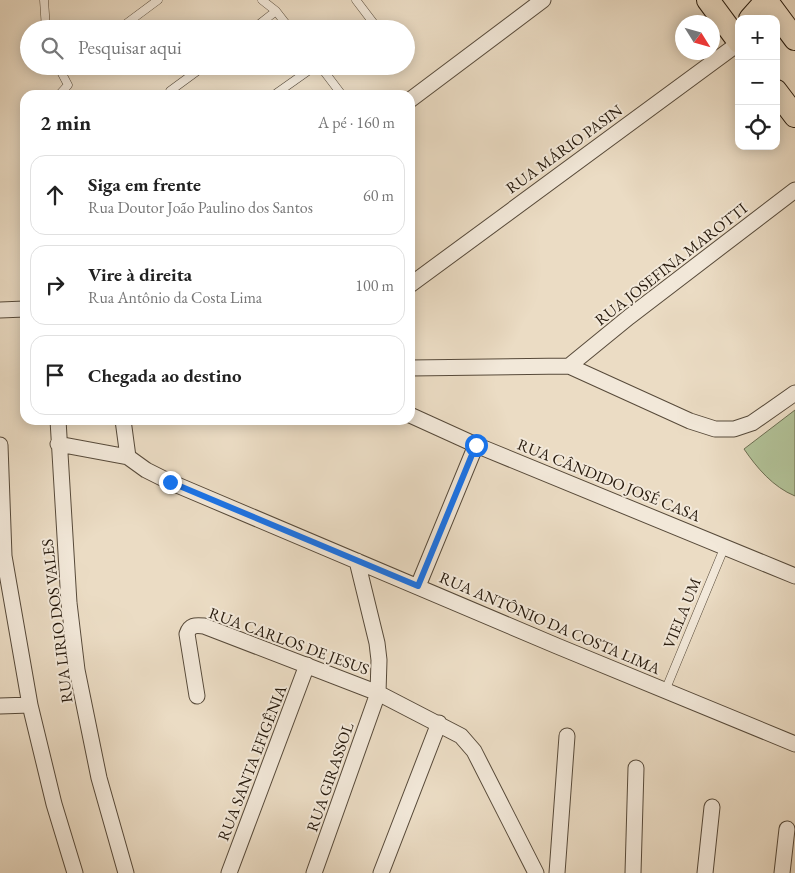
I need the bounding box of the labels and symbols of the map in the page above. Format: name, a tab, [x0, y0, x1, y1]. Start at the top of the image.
north arrow	[675, 15, 720, 60]
street label: RUA MÁRIO PASIN	[502, 99, 627, 198]
street label: RUA JOSEFINA MAROTTI	[591, 198, 752, 330]
route start	[465, 434, 488, 457]
street label: RUA CÂNDIDO JOSÉ CASA	[514, 434, 705, 527]
route end	[159, 471, 182, 494]
street label: RUA LIRIO DOS VALES	[37, 538, 77, 704]
street label: RUA ANTÔNIO DA COSTA LIMA	[436, 567, 665, 680]
street label: VIELA UM	[658, 574, 706, 652]
street label: RUA CARLOS DE JESUS	[206, 602, 372, 680]
street label: RUA SANTA EFIGÊNIA	[213, 681, 292, 844]
street label: RUA GIRASSOL	[301, 719, 359, 834]

